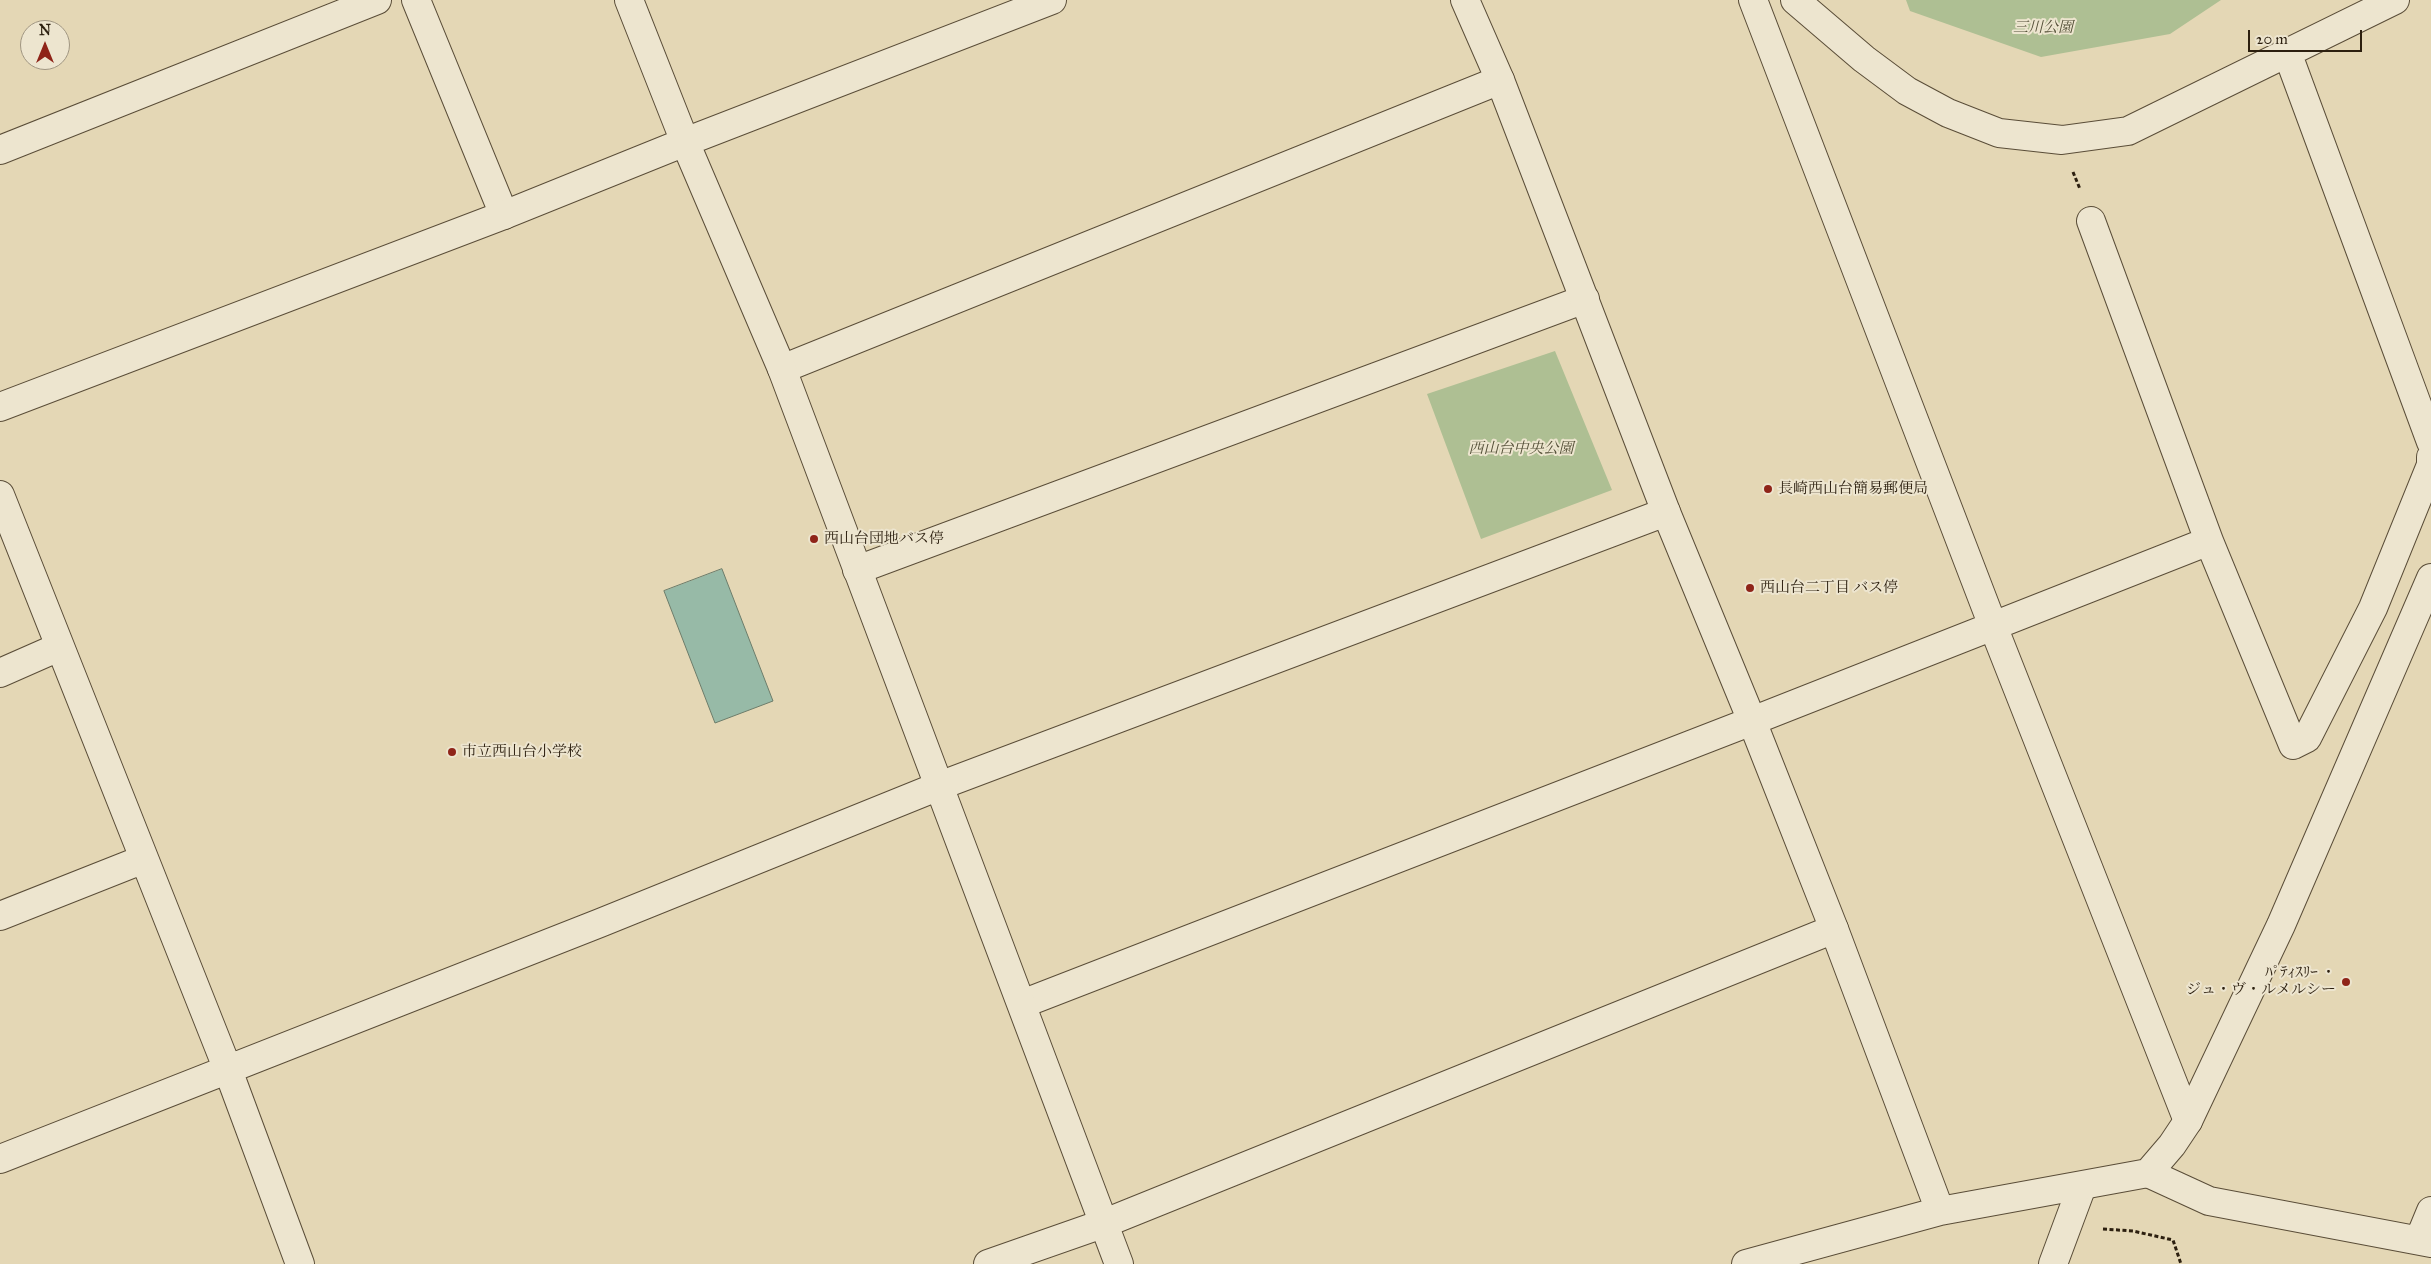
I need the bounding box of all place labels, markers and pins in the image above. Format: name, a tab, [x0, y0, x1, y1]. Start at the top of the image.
place label: 長崎西山台簡易郵便局	[1778, 480, 1928, 498]
marker: 長崎西山台簡易郵便局	[1762, 483, 1774, 495]
place label: 西山台団地バス停	[824, 530, 944, 548]
marker: 西山台団地バス停	[808, 533, 820, 545]
place label: 西山台二丁目 バス停	[1760, 579, 1898, 597]
marker: 西山台二丁目 バス停	[1744, 582, 1756, 594]
place label: 市立西山台小学校	[462, 743, 582, 761]
marker: 市立西山台小学校	[446, 746, 458, 758]
place label: ﾊﾟﾃｨｽﾘｰ ・ ジュ・ヴ・ルメルシー	[2186, 964, 2336, 999]
marker: ﾊﾟﾃｨｽﾘｰ ・ ジュ・ヴ・ルメルシー	[2340, 976, 2352, 988]

